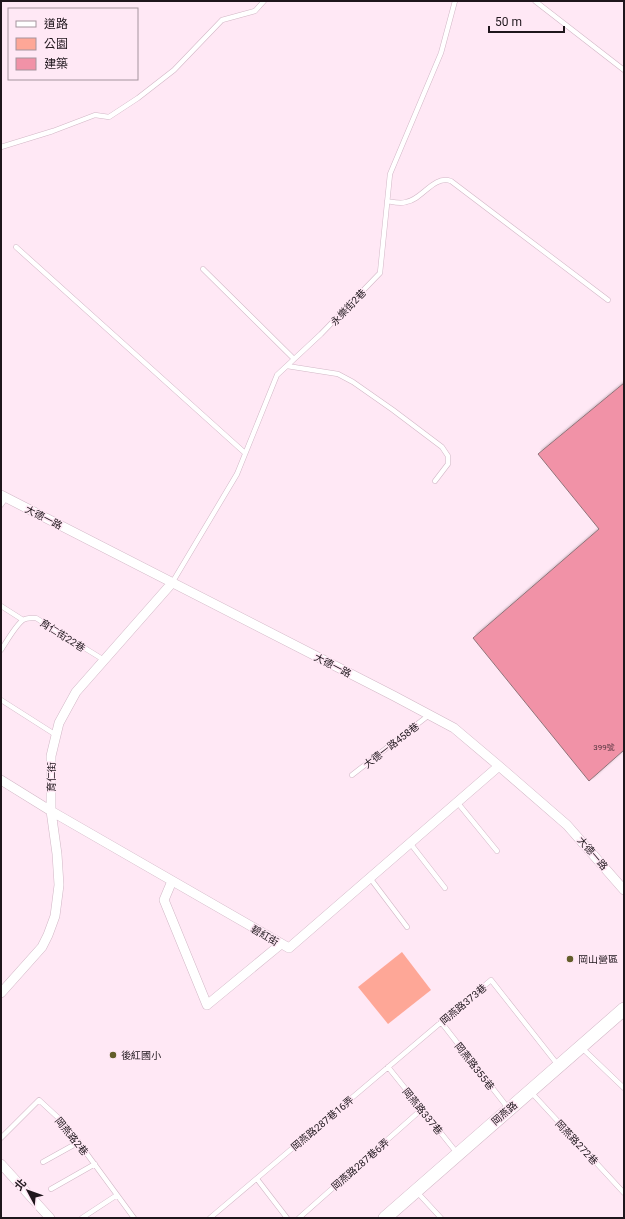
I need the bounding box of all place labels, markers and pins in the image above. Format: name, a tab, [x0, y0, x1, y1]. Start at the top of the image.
marker: 岡山營區	[565, 954, 575, 964]
place label: 岡山營區	[578, 954, 618, 965]
marker: 後紅國小	[108, 1050, 118, 1060]
place label: 後紅國小	[121, 1050, 161, 1061]

